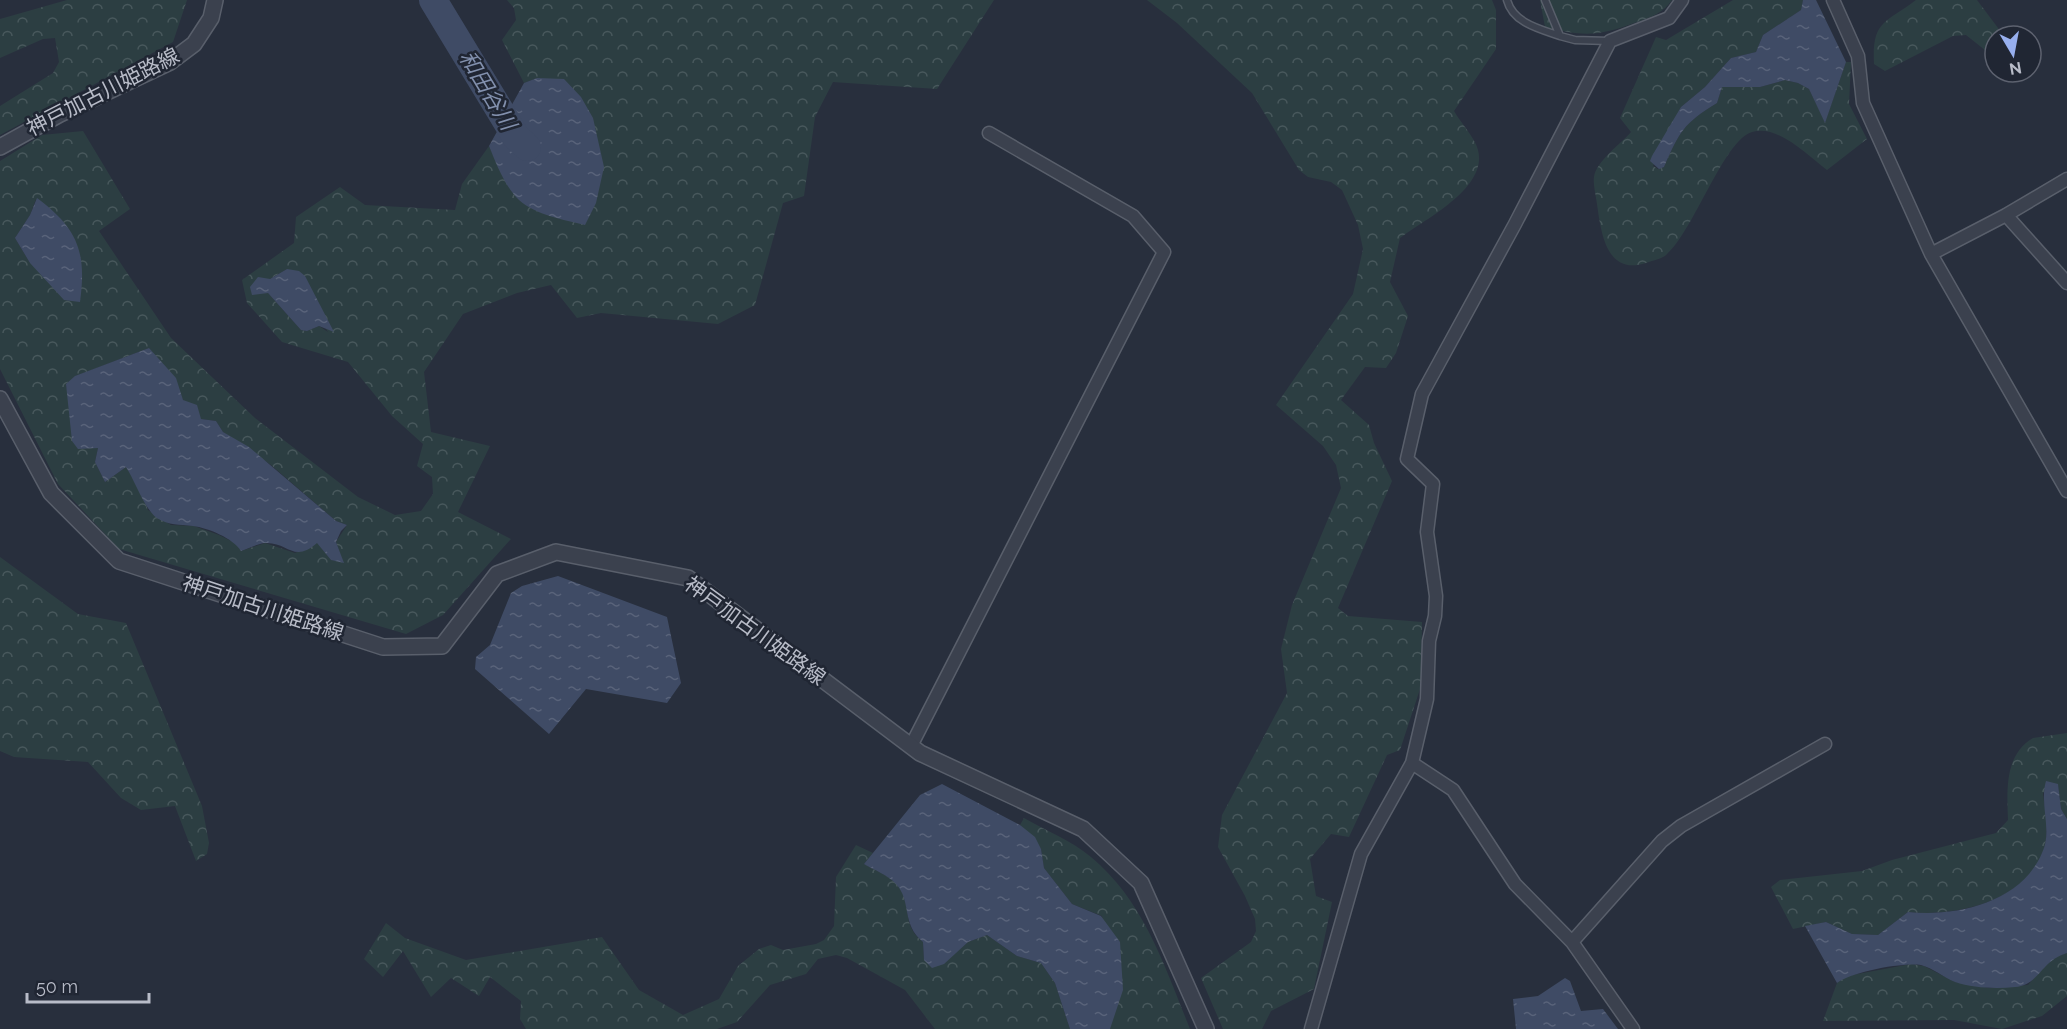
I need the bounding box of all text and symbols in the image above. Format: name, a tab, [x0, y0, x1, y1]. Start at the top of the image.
north arrow	[1983, 24, 2043, 84]
street label: 神戸加古川姫路線	[22, 42, 183, 141]
water label: 和田谷川	[454, 46, 523, 136]
text: N	[2008, 58, 2023, 79]
street label: 神戸加古川姫路線	[179, 570, 347, 645]
street label: 神戸加古川姫路線	[680, 571, 831, 690]
scale bar	[27, 966, 148, 1004]
text: 50 m	[36, 976, 78, 997]

